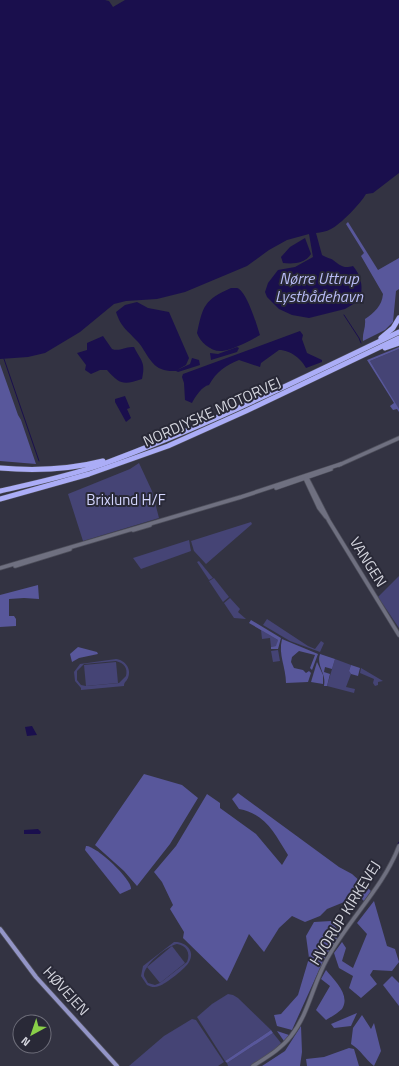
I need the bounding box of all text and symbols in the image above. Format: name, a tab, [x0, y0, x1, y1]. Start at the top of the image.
water label: Nørre Uttrup Lystbådehavn	[275, 266, 364, 308]
street label: NORDJYSKE MOTORVEJ	[139, 371, 285, 452]
park label: Brixlund H/F	[86, 488, 166, 511]
street label: VANGEN	[344, 532, 393, 591]
street label: HVORUP KIRKEVEJ	[303, 856, 386, 969]
street label: HØVEJEN	[38, 961, 95, 1021]
north arrow	[12, 1014, 52, 1054]
text: N	[18, 1033, 34, 1050]

